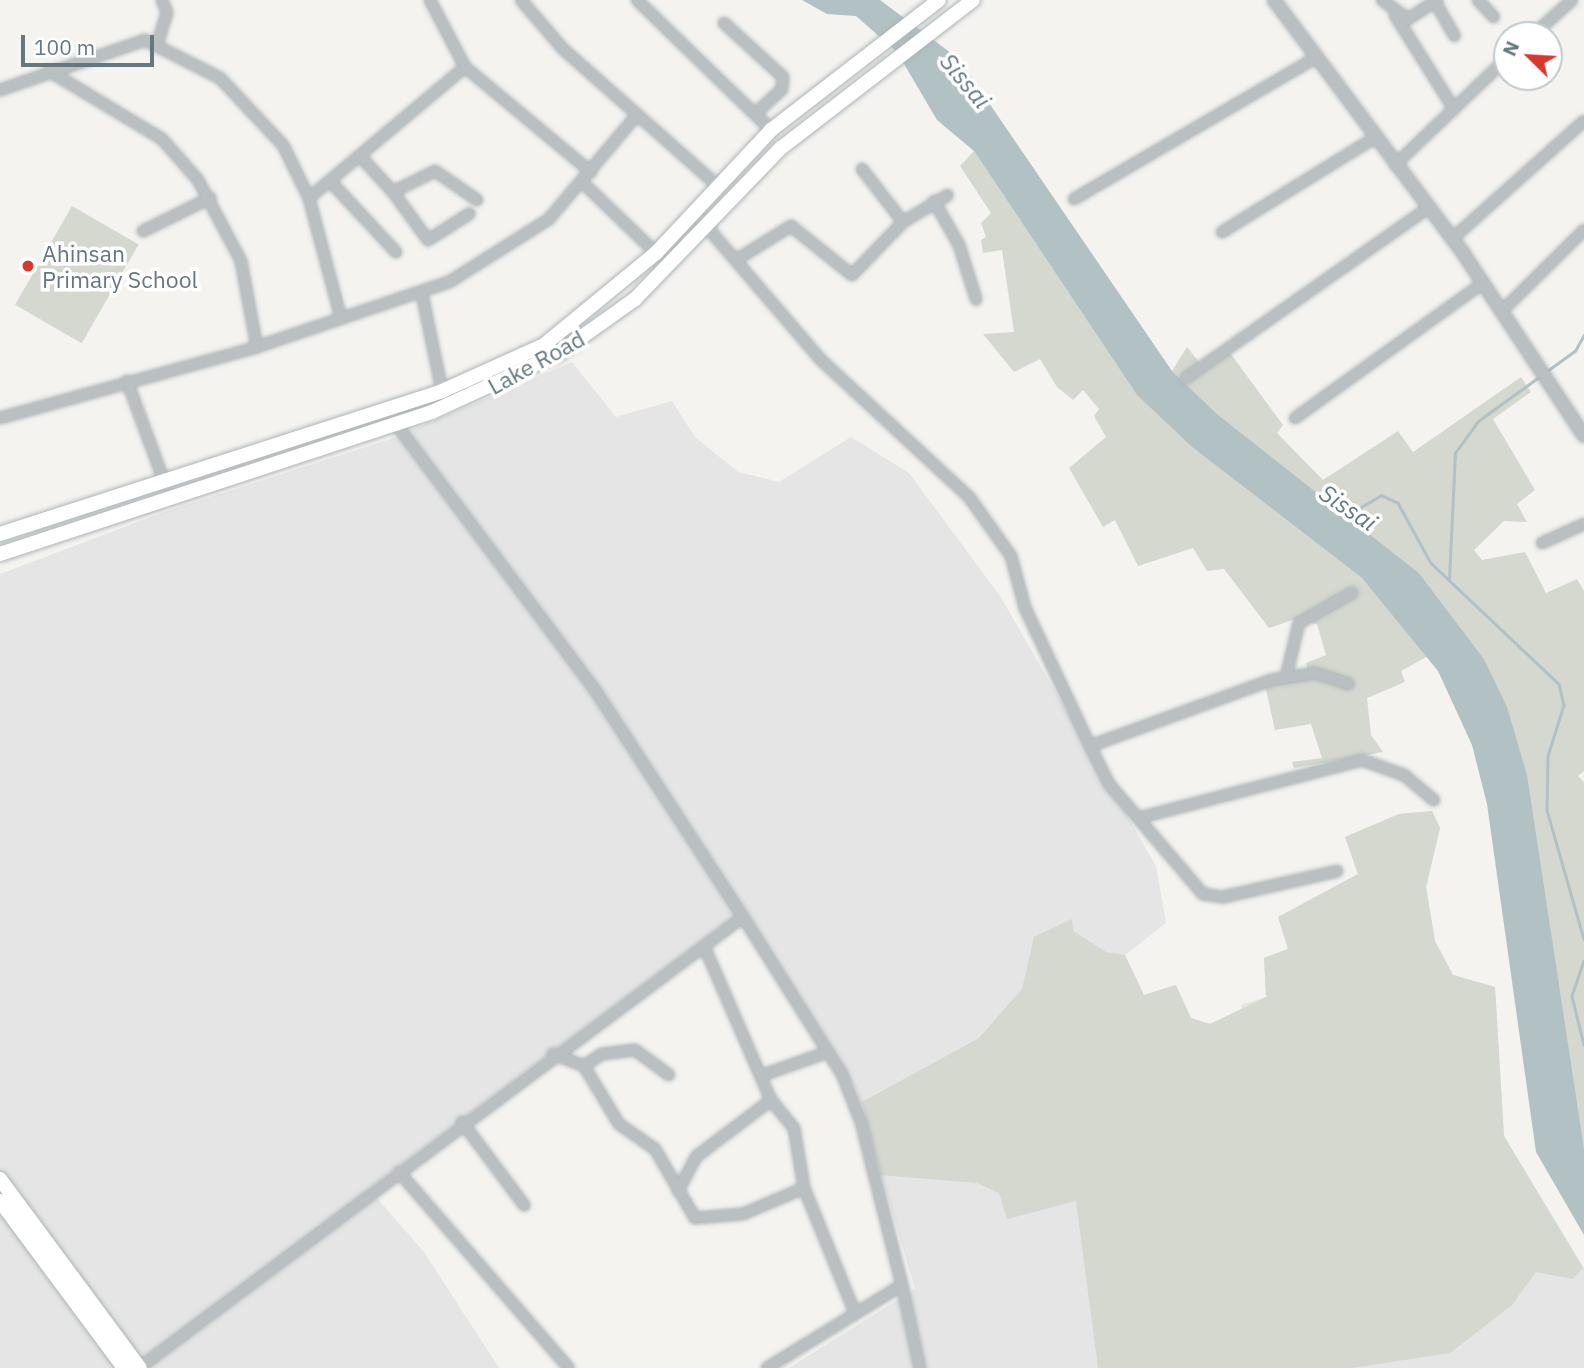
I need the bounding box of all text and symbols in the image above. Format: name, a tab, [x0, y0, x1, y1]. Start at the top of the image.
scale bar	[24, 21, 158, 65]
north arrow	[1493, 21, 1563, 91]
text: 100 m	[34, 33, 95, 61]
text: N	[1497, 37, 1524, 59]
water label: Sissai	[934, 48, 996, 114]
place label: Ahinsan Primary School	[42, 239, 198, 293]
marker: Ahinsan Primary School	[20, 258, 36, 274]
street label: Lake Road	[483, 324, 589, 400]
water label: Sissai	[1314, 478, 1382, 538]

